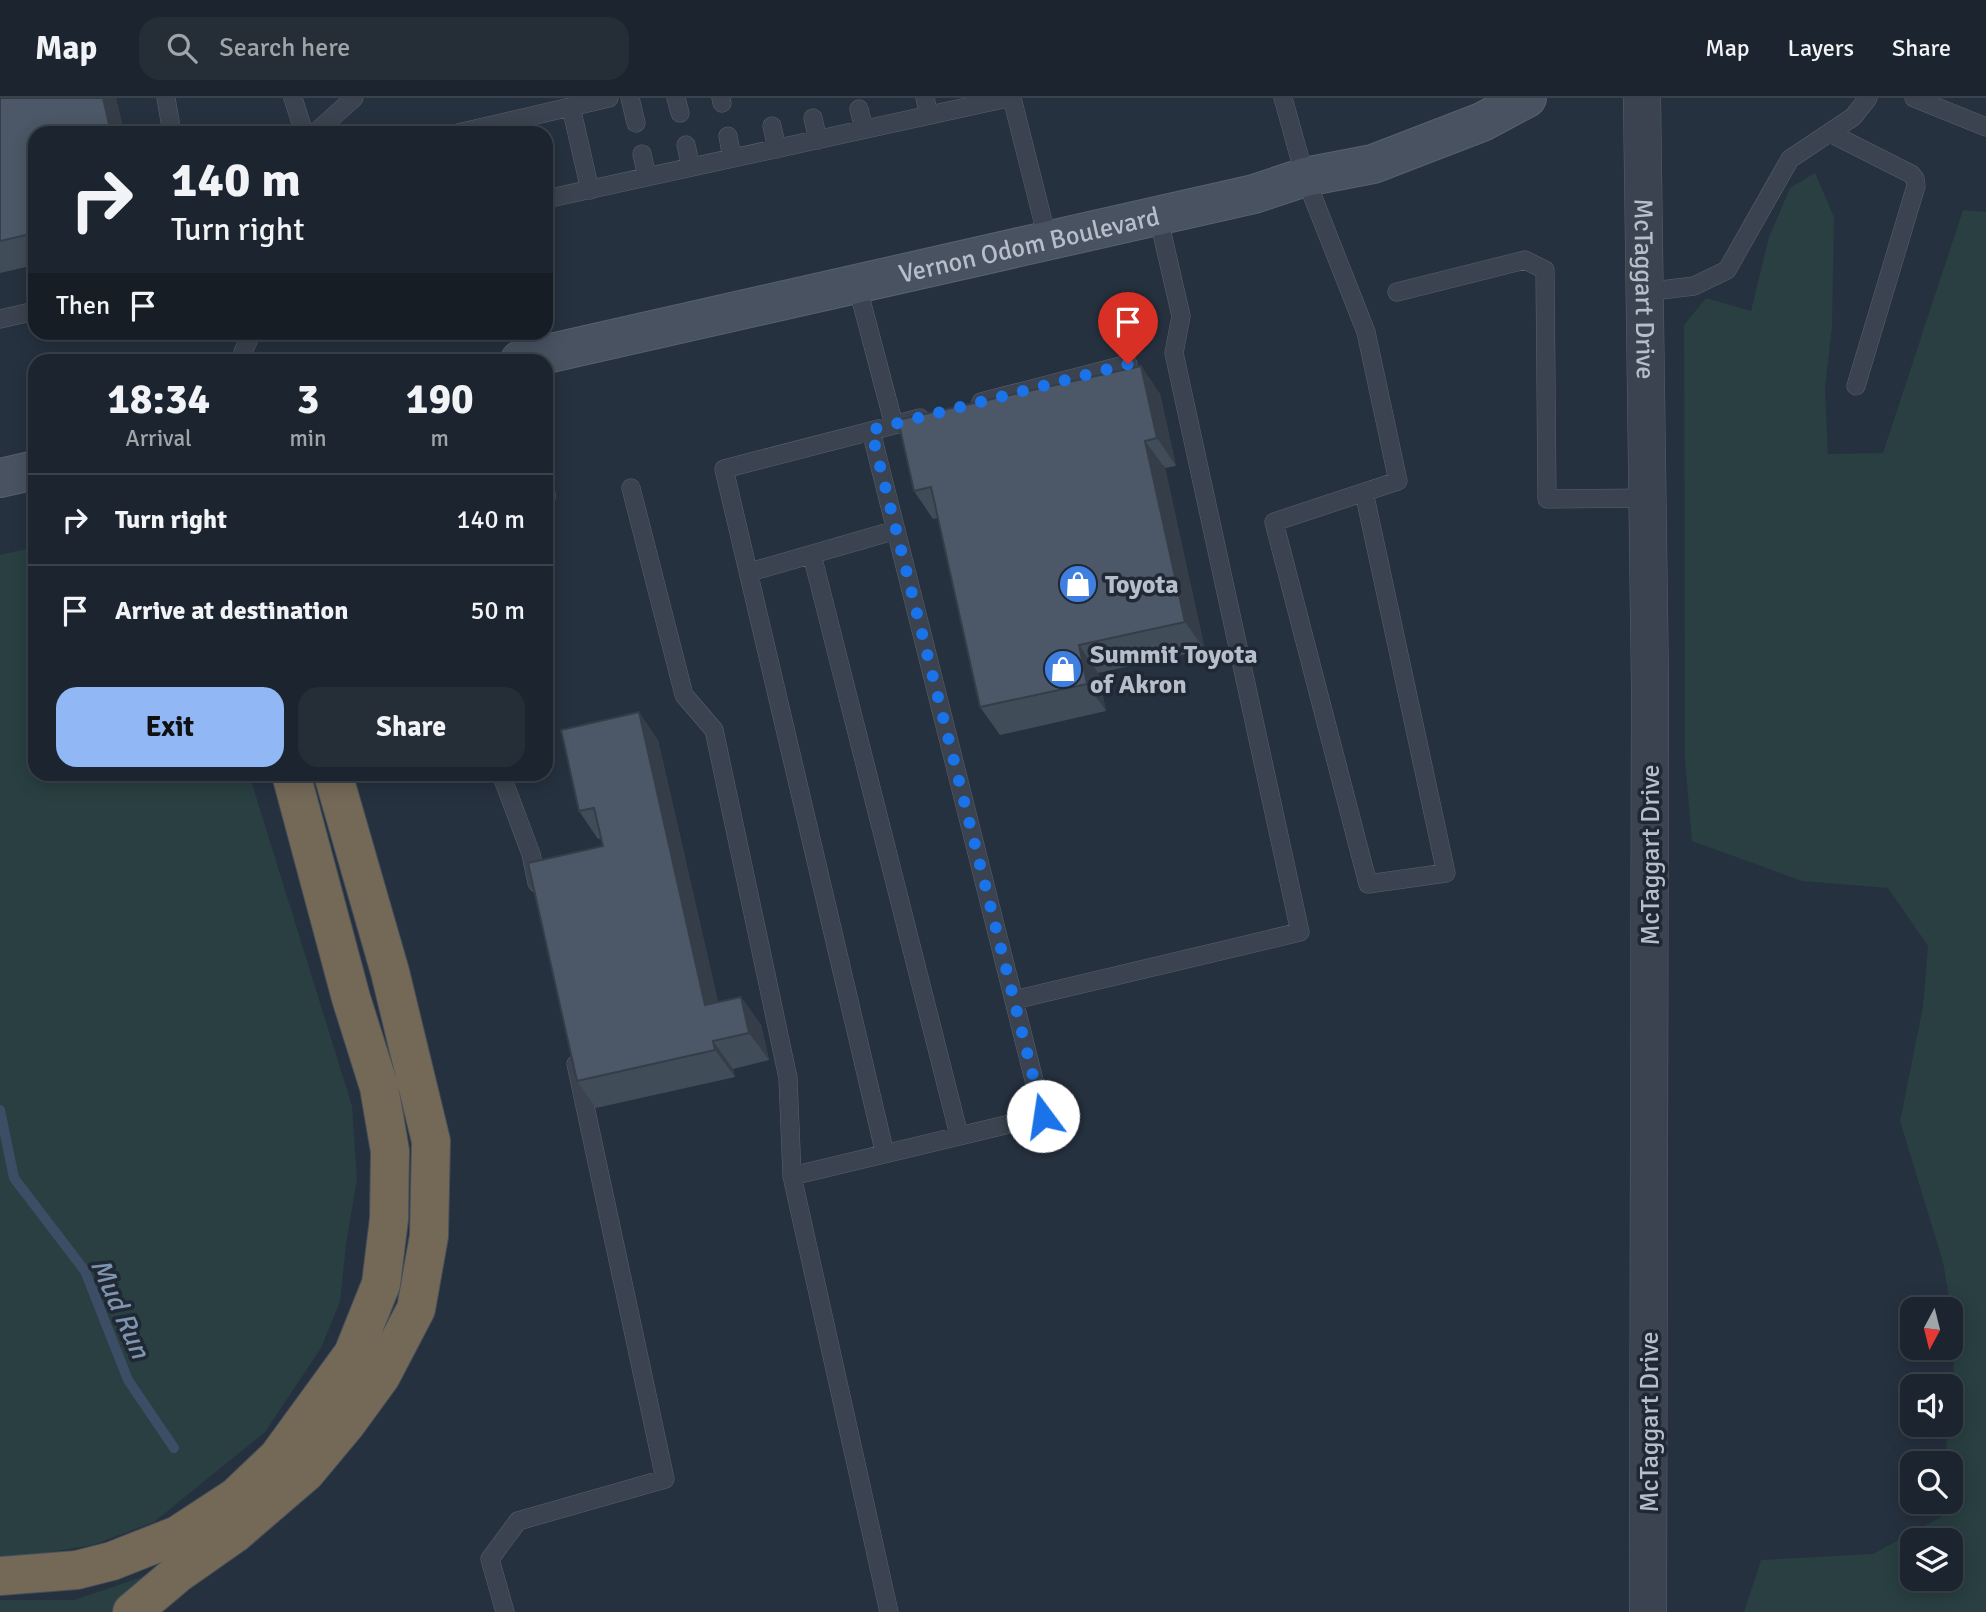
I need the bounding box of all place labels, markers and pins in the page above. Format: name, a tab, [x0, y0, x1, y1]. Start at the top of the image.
pin	[1098, 292, 1158, 364]
shop icon: Toyota	[1057, 563, 1099, 605]
place label: Toyota	[1105, 569, 1179, 601]
place label: Summit Toyota of Akron	[1090, 639, 1257, 701]
shop icon: Summit Toyota of Akron	[1042, 648, 1084, 690]

